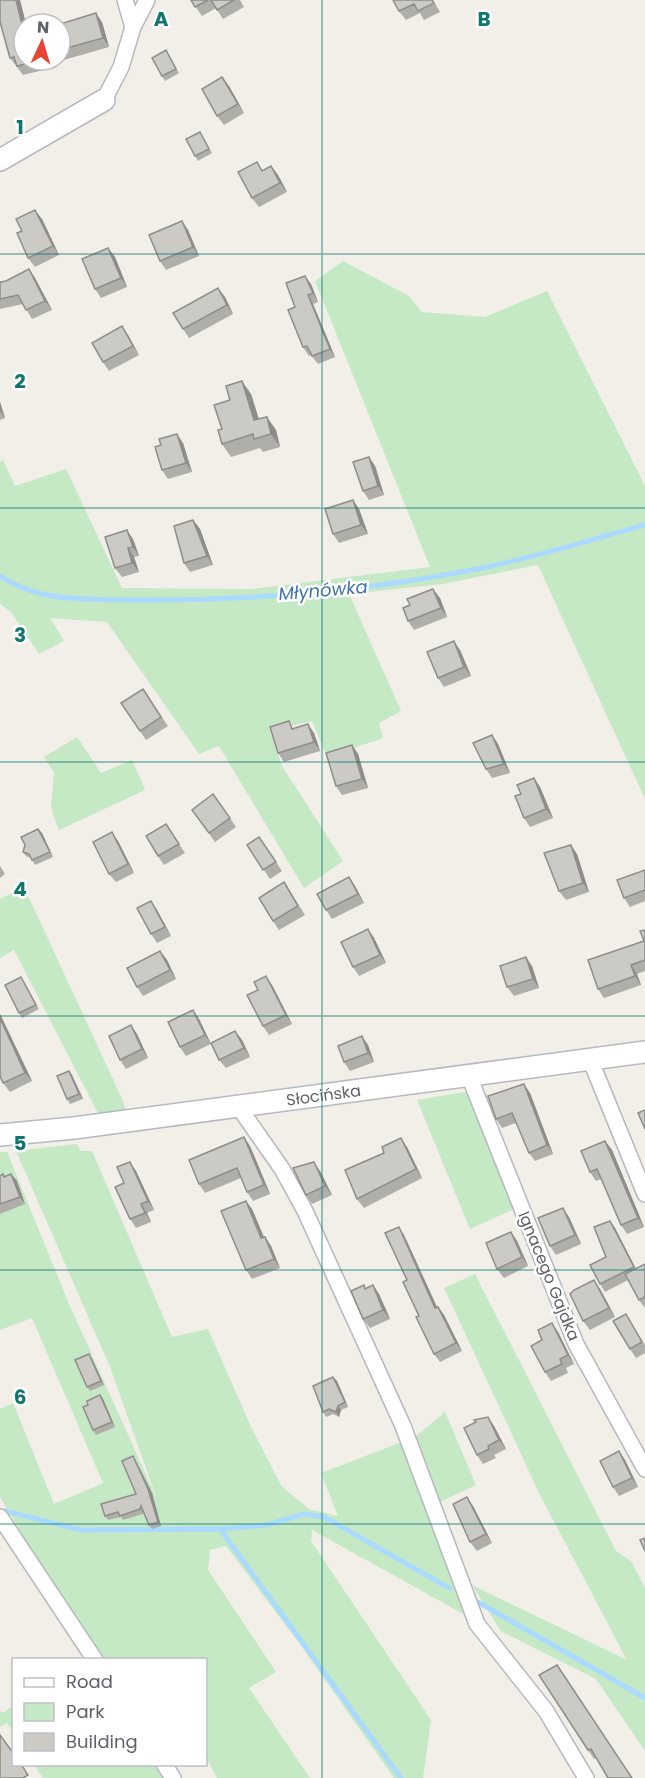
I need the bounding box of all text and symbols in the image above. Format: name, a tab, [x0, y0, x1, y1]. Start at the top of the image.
text: A	[154, 5, 169, 33]
text: B	[477, 5, 491, 33]
north arrow	[12, 12, 72, 72]
text: N	[36, 16, 50, 39]
text: 1	[16, 113, 24, 141]
text: 2	[14, 367, 26, 395]
water label: Młynówka	[277, 574, 369, 606]
text: 3	[14, 621, 26, 649]
text: 4	[13, 875, 27, 903]
street label: Słocińska	[285, 1078, 362, 1111]
text: 5	[14, 1129, 27, 1157]
street label: Ignacego Gajdka	[513, 1208, 585, 1344]
text: 6	[14, 1383, 26, 1411]
legend	[12, 1658, 207, 1766]
text: Road	[66, 1669, 113, 1694]
text: Park	[66, 1699, 105, 1724]
text: Building	[66, 1729, 138, 1754]

